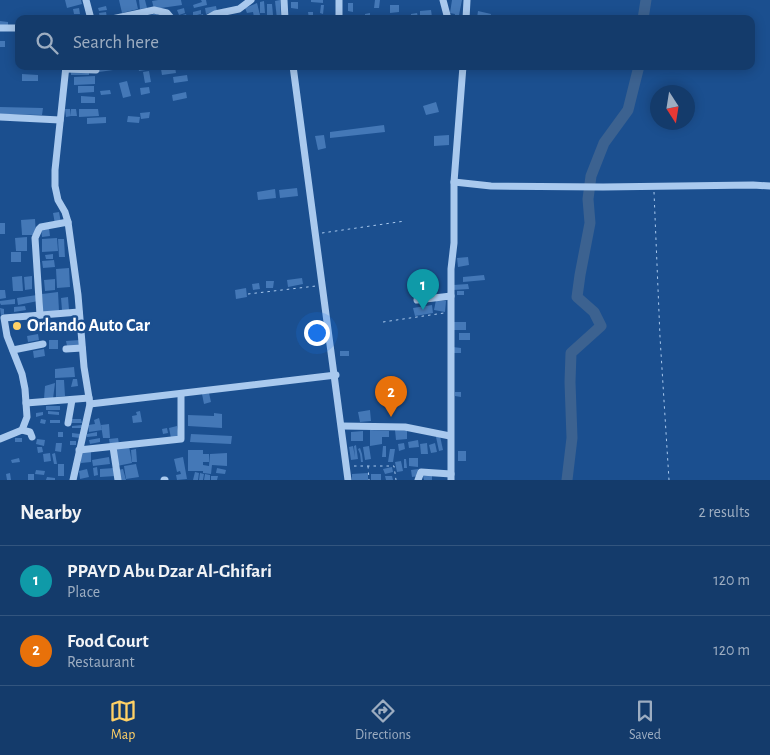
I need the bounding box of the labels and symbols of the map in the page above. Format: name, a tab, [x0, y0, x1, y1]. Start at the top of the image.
north arrow	[650, 85, 695, 130]
pin: 1	[407, 269, 439, 310]
place label: Orlando Auto Car	[27, 317, 151, 335]
marker: Orlando Auto Car	[11, 320, 23, 332]
your location	[304, 320, 330, 346]
pin: 2	[375, 376, 407, 417]

